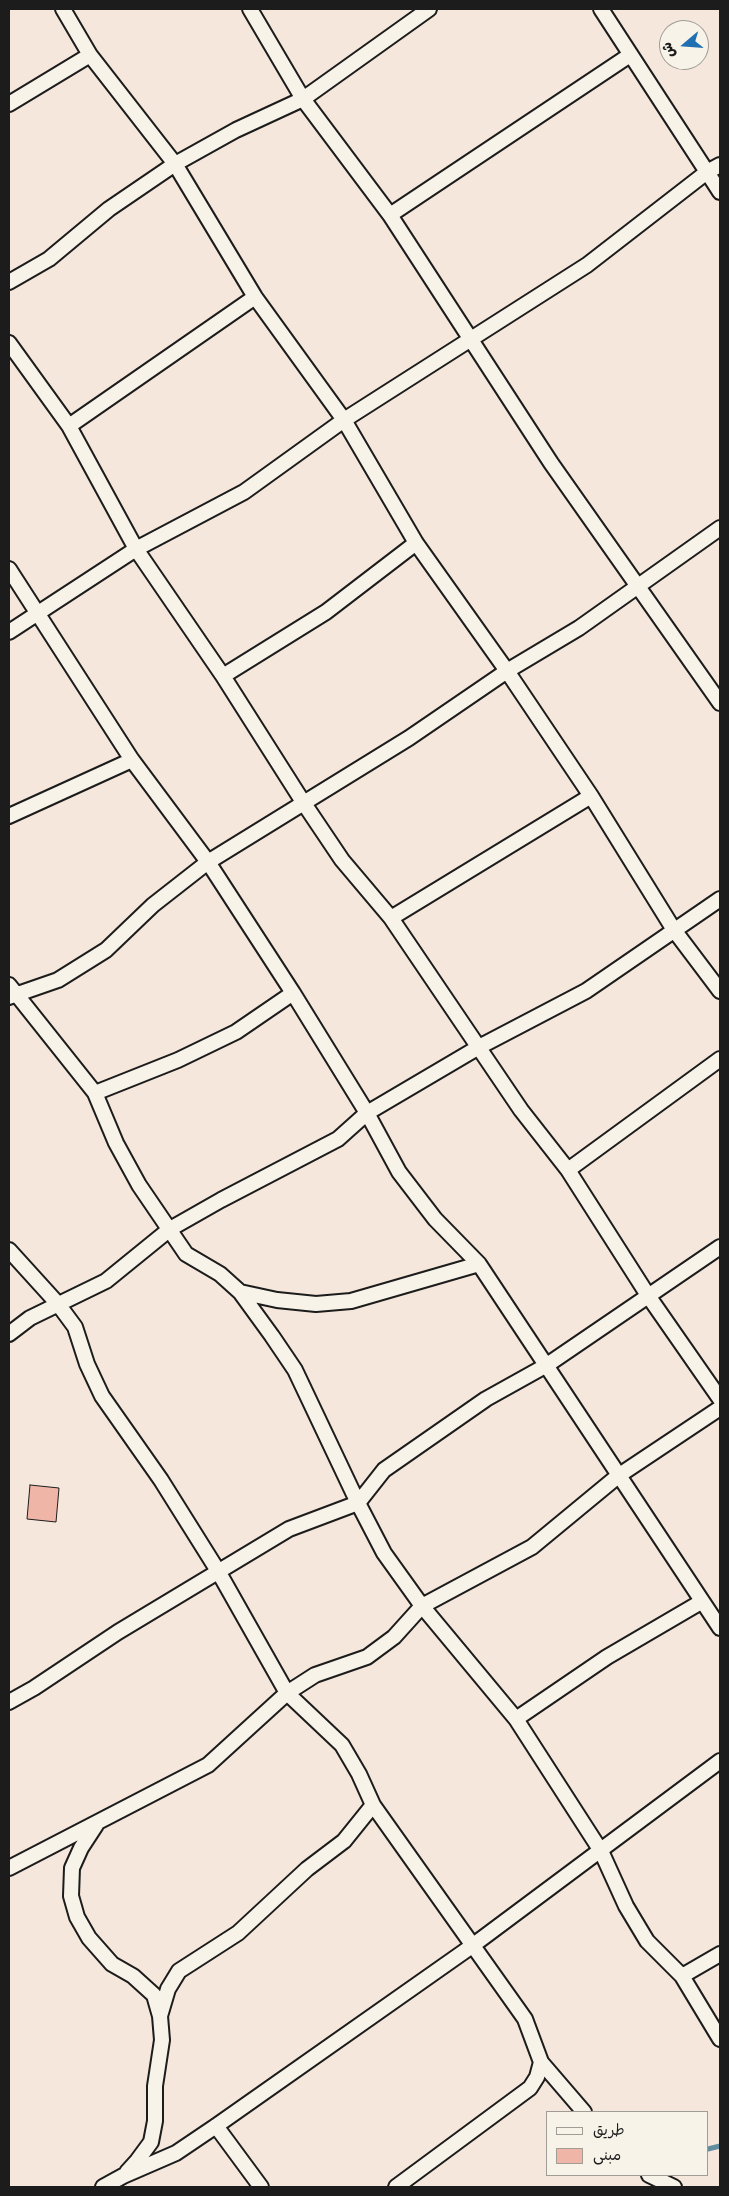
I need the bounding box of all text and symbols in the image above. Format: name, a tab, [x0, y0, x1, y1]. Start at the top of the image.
north arrow	[659, 20, 709, 70]
text: ش	[660, 40, 681, 59]
legend	[546, 2111, 709, 2176]
text: طريق	[593, 2123, 625, 2141]
text: مبنى	[593, 2148, 621, 2166]

